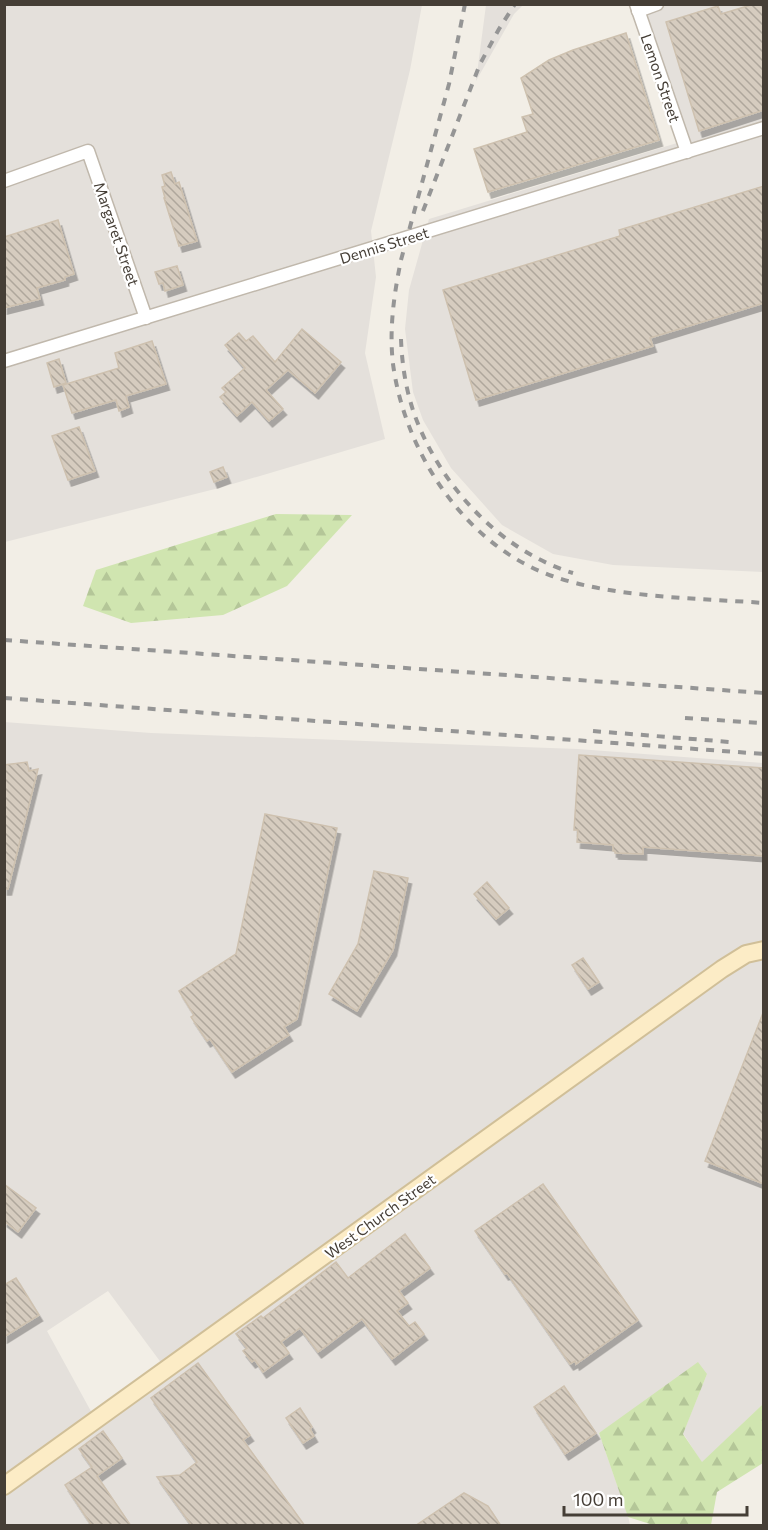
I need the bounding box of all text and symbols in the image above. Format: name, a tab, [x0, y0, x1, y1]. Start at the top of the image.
street label: Lemon Street	[637, 31, 685, 125]
street label: Margaret Street	[91, 180, 143, 288]
street label: Dennis Street	[337, 223, 431, 267]
street label: West Church Street	[321, 1170, 439, 1262]
scale bar	[564, 1479, 747, 1517]
text: 100 m	[573, 1488, 623, 1510]

